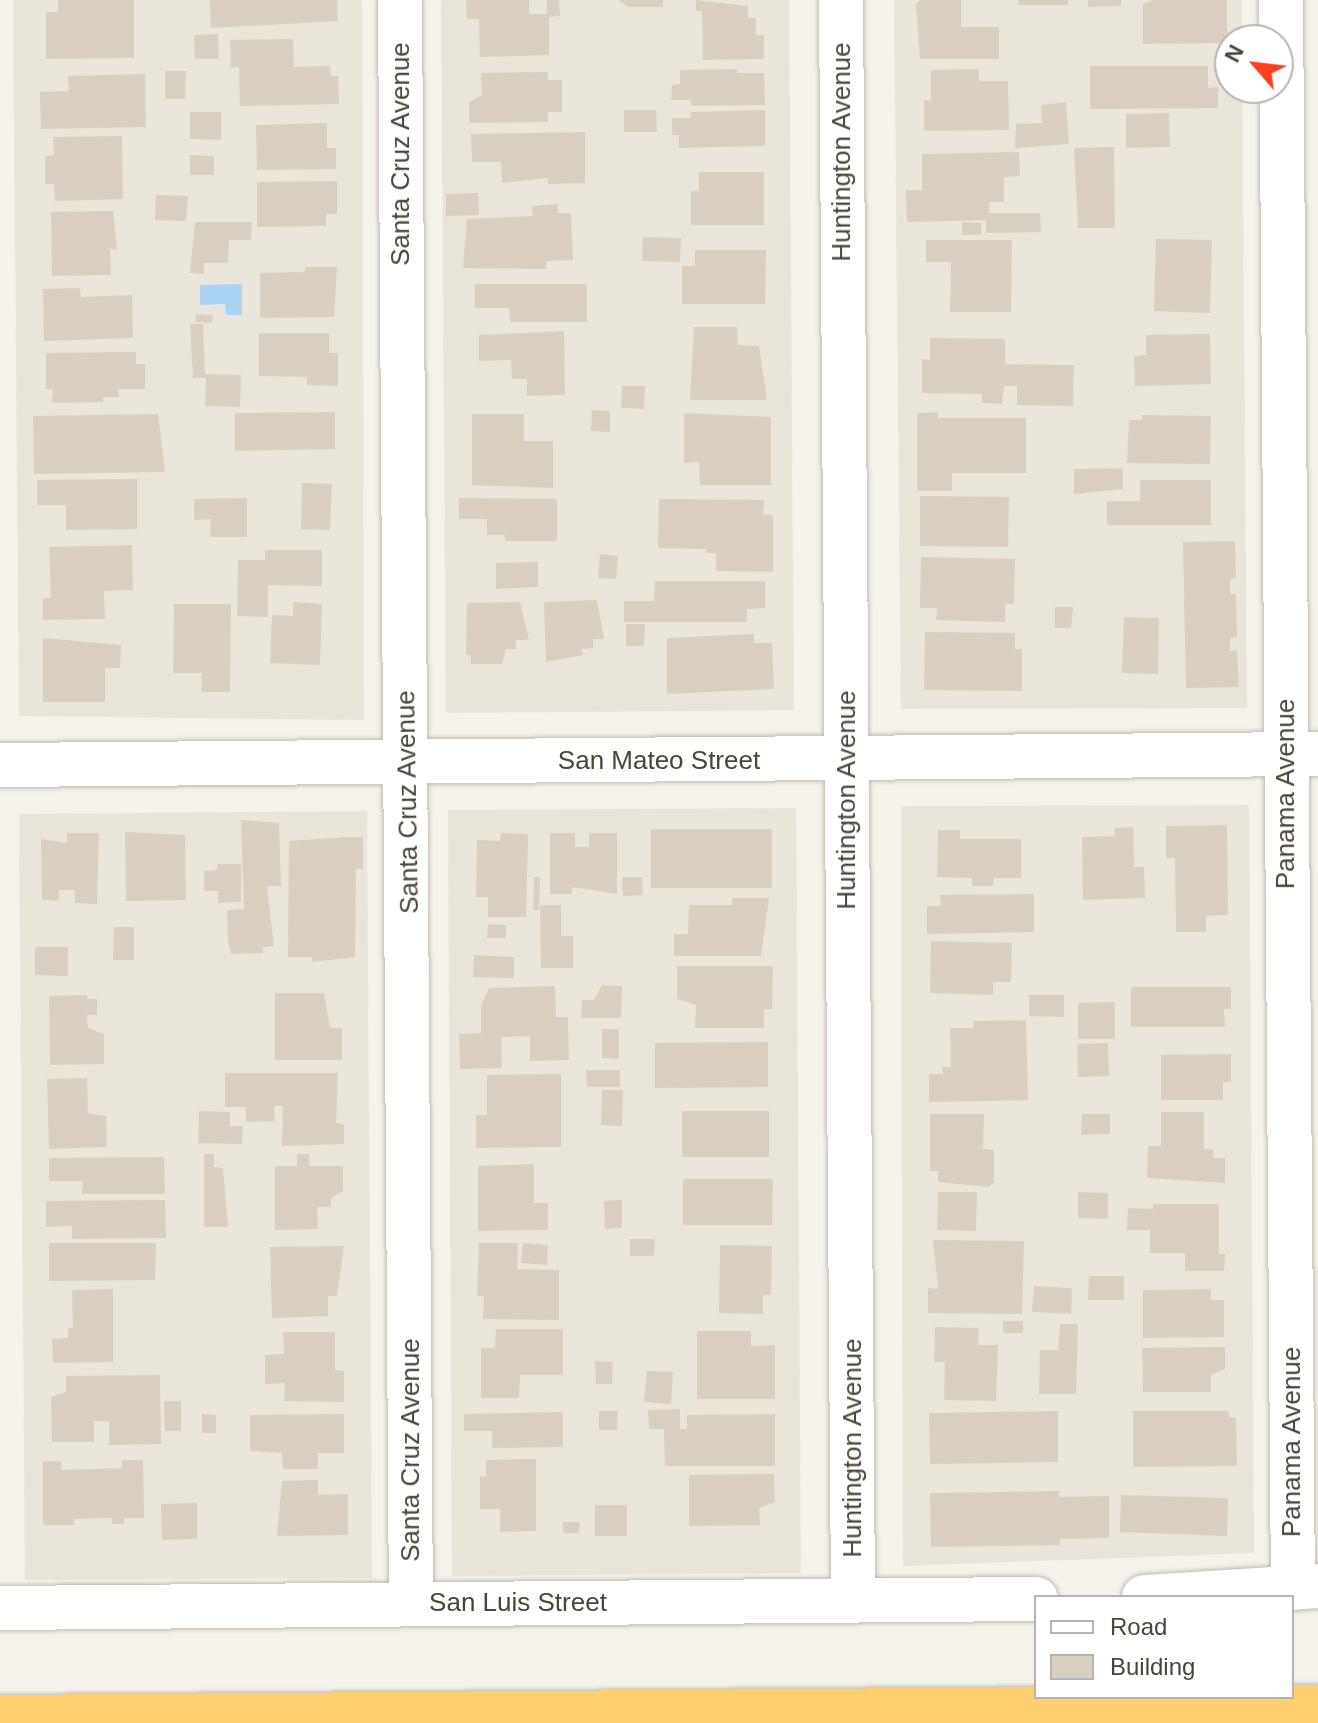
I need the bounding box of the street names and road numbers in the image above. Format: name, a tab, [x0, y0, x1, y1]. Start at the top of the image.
street label: Santa Cruz Avenue	[385, 42, 417, 266]
street label: Huntington Avenue	[826, 42, 858, 262]
street label: Santa Cruz Avenue	[390, 689, 426, 915]
street label: Huntington Avenue	[831, 690, 863, 910]
street label: Panama Avenue	[1270, 698, 1302, 890]
street label: San Mateo Street	[558, 745, 760, 777]
street label: Santa Cruz Avenue	[395, 1338, 427, 1562]
street label: Huntington Avenue	[837, 1338, 869, 1558]
street label: Panama Avenue	[1276, 1346, 1308, 1538]
street label: San Luis Street	[429, 1587, 607, 1619]

